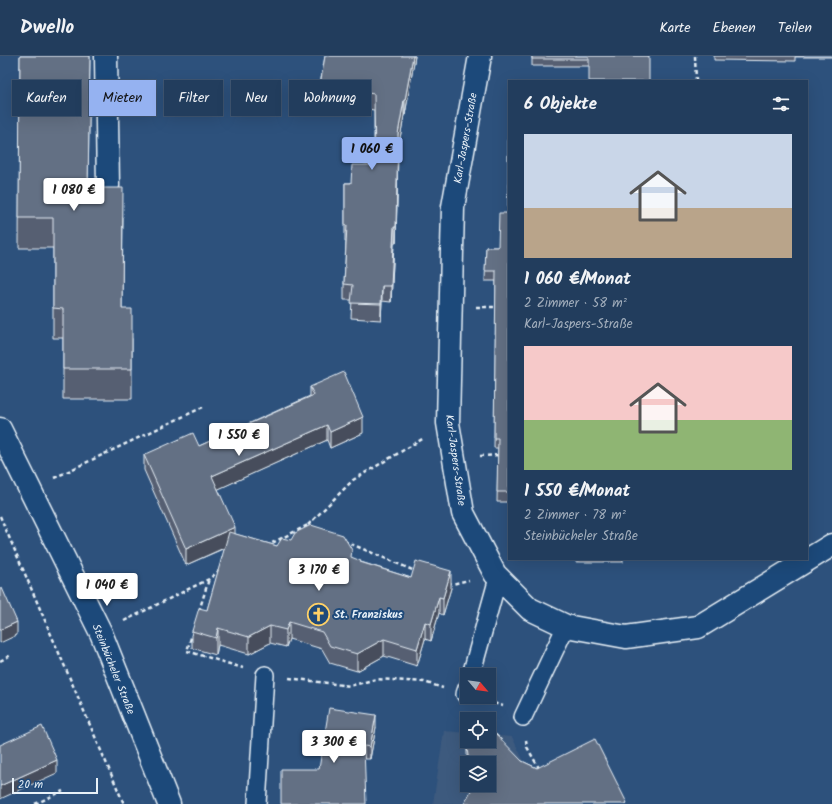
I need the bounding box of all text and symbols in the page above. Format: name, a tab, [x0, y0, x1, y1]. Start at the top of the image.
text: Dwello	[20, 13, 74, 43]
text: Karte	[659, 17, 691, 39]
text: Ebenen	[713, 17, 756, 39]
text: Teilen	[778, 17, 812, 39]
chip: Kaufen	[12, 80, 81, 116]
chip: Mieten	[89, 80, 156, 116]
chip: Filter	[164, 80, 223, 116]
chip: Neu	[231, 80, 281, 116]
chip: Wohnung	[289, 80, 371, 116]
street label: Karl-Jaspers-Straße	[449, 91, 483, 185]
text: 6 Objekte	[524, 91, 597, 118]
icon: filters	[770, 93, 792, 115]
pin: 1 060 €	[335, 137, 409, 171]
text: 1 060 €	[351, 139, 393, 160]
icon: home	[622, 160, 694, 232]
pin: 1 080 €	[37, 178, 111, 212]
text: 1 080 €	[52, 180, 96, 201]
text: 1 060 €/Monat	[524, 266, 631, 293]
text: 2 Zimmer · 58 m²	[524, 293, 627, 314]
text: Karl-Jaspers-Straße	[524, 314, 633, 335]
icon: home	[622, 372, 694, 444]
street label: Karl-Jaspers-Straße	[440, 413, 470, 507]
pin: 1 550 €	[202, 423, 276, 457]
text: 1 550 €	[218, 425, 260, 446]
text: 1 550 €/Monat	[524, 478, 630, 505]
text: 2 Zimmer · 78 m²	[524, 505, 626, 526]
text: Steinbücheler Straße	[524, 526, 638, 547]
pin: 3 170 €	[282, 558, 356, 592]
text: 3 170 €	[298, 560, 340, 581]
pin: 1 040 €	[70, 573, 144, 607]
text: 1 040 €	[86, 575, 128, 596]
church icon: St. Franziskus	[305, 601, 331, 627]
place label: St. Franziskus	[334, 606, 404, 624]
street label: Steinbücheler Straße	[87, 621, 139, 717]
north arrow	[460, 668, 496, 704]
map controls	[460, 668, 496, 792]
button: locate	[460, 712, 496, 748]
pin: 3 300 €	[297, 730, 371, 764]
text: 3 300 €	[311, 732, 357, 753]
button: layers	[460, 756, 496, 792]
scale bar	[12, 776, 98, 795]
text: 20 m	[18, 776, 43, 794]

